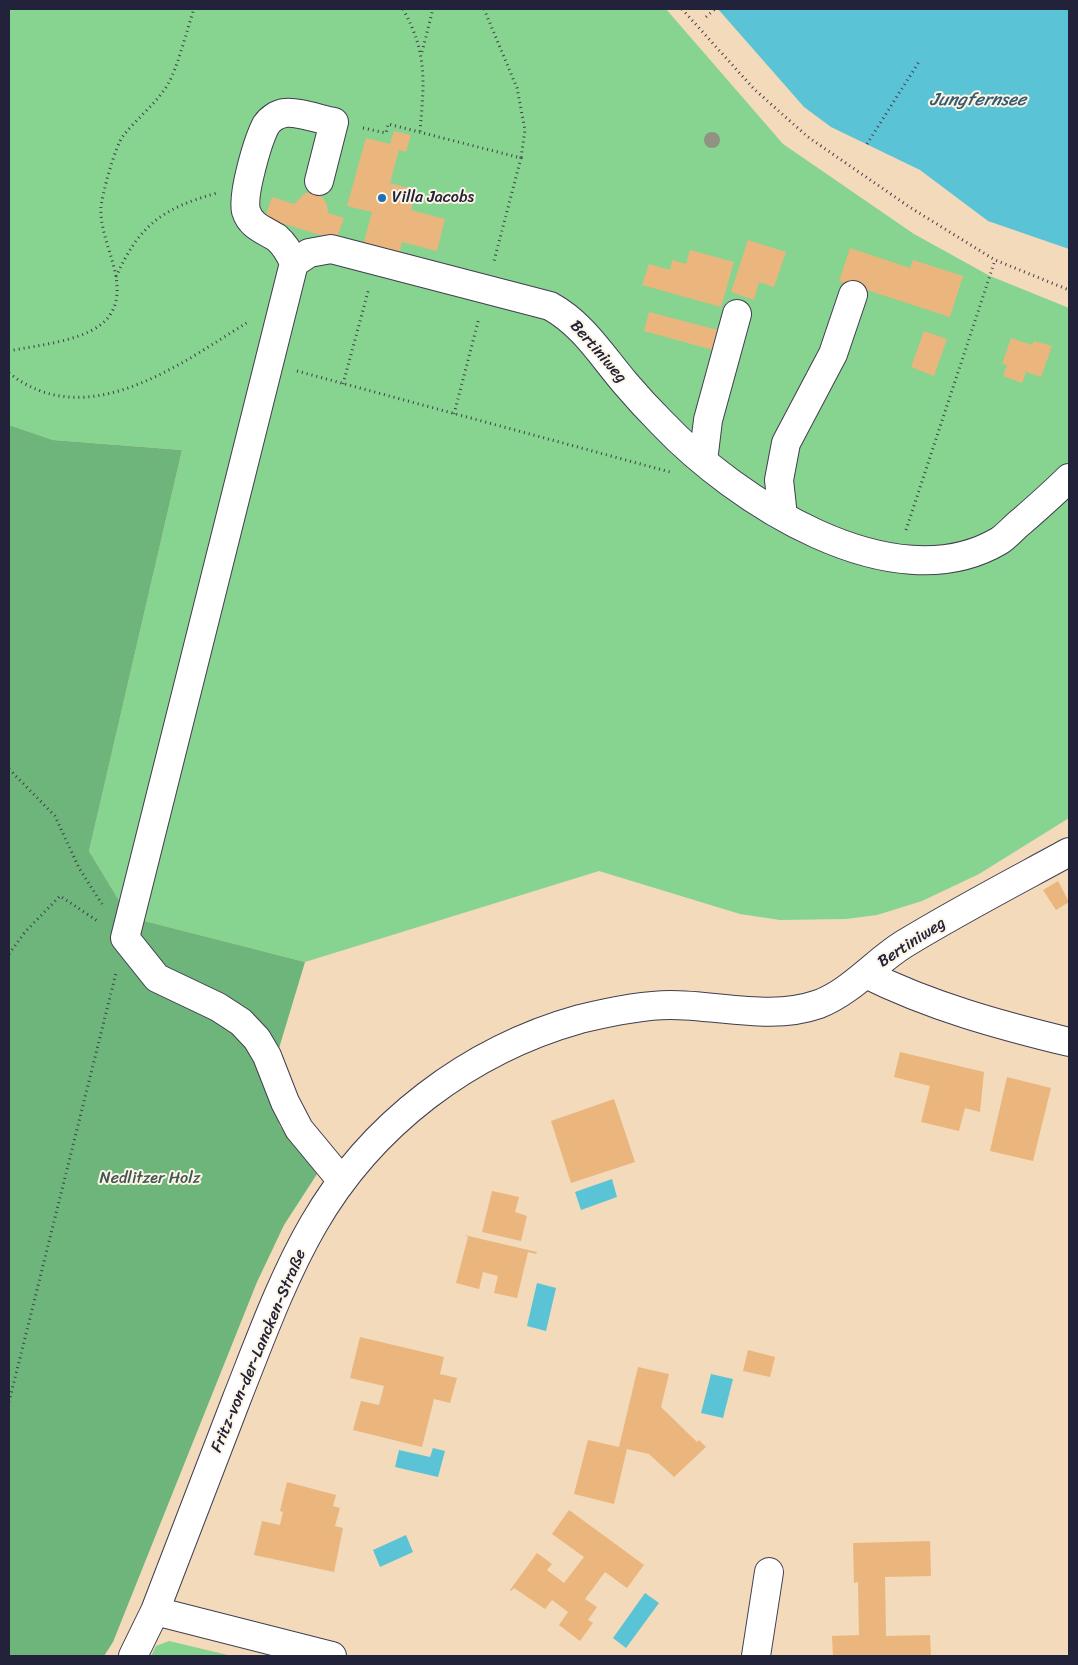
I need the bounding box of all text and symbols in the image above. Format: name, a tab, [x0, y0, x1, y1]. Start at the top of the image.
water label: Jungfernsee	[930, 89, 1026, 111]
place label: Villa Jacobs	[392, 188, 474, 208]
marker: Villa Jacobs	[376, 192, 388, 204]
street label: Bertiniweg	[566, 317, 630, 387]
street label: Bertiniweg	[875, 914, 949, 972]
park label: Nedlitzer Holz	[100, 1169, 200, 1189]
street label: Fritz-von-der-Lancken-Straße	[207, 1247, 311, 1455]

